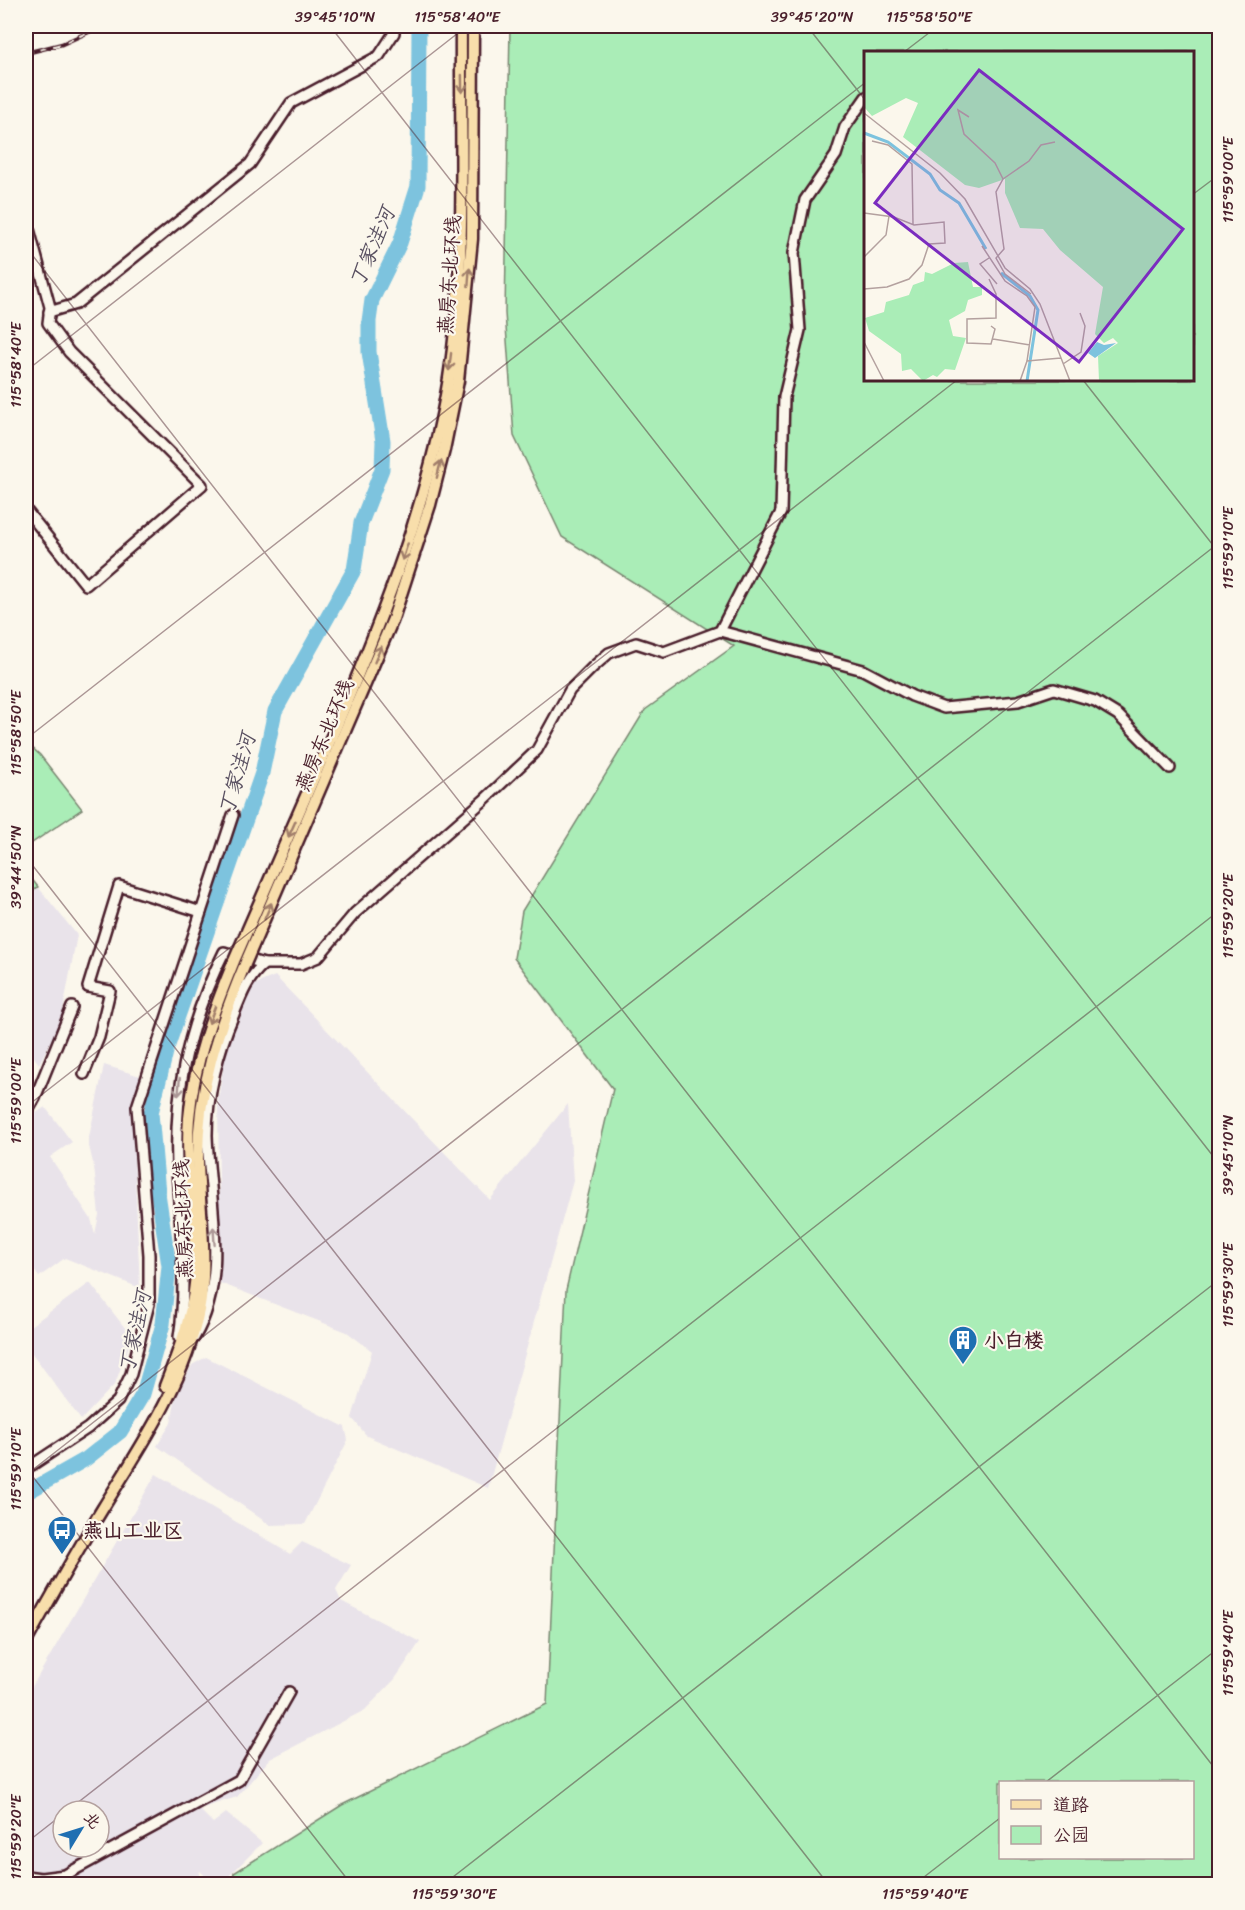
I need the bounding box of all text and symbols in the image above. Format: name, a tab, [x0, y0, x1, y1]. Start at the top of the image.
text: 39°45'10"N	[295, 4, 376, 30]
text: 115°58'40"E	[414, 4, 501, 30]
text: 39°45'20"N	[771, 4, 854, 30]
text: 115°58'50"E	[886, 4, 973, 30]
inset map	[864, 51, 1194, 381]
one-way arrow	[456, 73, 467, 93]
text: 115°59'00"E	[1215, 135, 1241, 223]
water label: 丁家洼河	[338, 198, 407, 293]
street label: 燕房东北环线	[428, 214, 471, 336]
one-way arrow	[464, 267, 475, 287]
text: 115°58'40"E	[3, 321, 29, 408]
one-way arrow	[445, 352, 456, 372]
one-way arrow	[433, 460, 445, 479]
text: 115°59'10"E	[1215, 505, 1241, 589]
one-way arrow	[399, 542, 410, 561]
one-way arrow	[373, 645, 384, 664]
street label: 燕房东北环线	[285, 673, 364, 797]
text: 115°58'50"E	[3, 689, 29, 776]
water label: 丁家洼河	[207, 726, 268, 820]
one-way arrow	[285, 820, 297, 838]
text: 39°44'50"N	[3, 825, 29, 909]
text: 115°59'20"E	[1215, 872, 1241, 959]
one-way arrow	[263, 902, 275, 920]
one-way arrow	[206, 1005, 217, 1024]
text: 115°59'00"E	[3, 1056, 29, 1144]
one-way arrow	[173, 1077, 184, 1097]
text: 39°45'10"N	[1215, 1114, 1241, 1195]
street label: 燕房东北环线	[164, 1158, 203, 1280]
one-way arrow	[208, 1227, 219, 1247]
text: 115°59'30"E	[1215, 1241, 1241, 1327]
water label: 丁家洼河	[108, 1284, 163, 1377]
place label: 小白楼	[984, 1323, 1044, 1358]
building icon: 小白楼	[947, 1324, 979, 1366]
text: 115°59'10"E	[3, 1426, 29, 1510]
place label: 燕山工业区	[83, 1513, 183, 1548]
bus stop icon: 燕山工业区	[46, 1514, 78, 1556]
text: 115°59'40"E	[1215, 1608, 1241, 1696]
legend	[999, 1781, 1194, 1859]
text: 道路	[1053, 1789, 1089, 1821]
text: 115°59'20"E	[3, 1793, 29, 1880]
north arrow	[51, 1799, 111, 1859]
text: 北	[76, 1805, 109, 1835]
text: 公园	[1053, 1819, 1089, 1851]
text: 115°59'30"E	[412, 1881, 498, 1907]
text: 115°59'40"E	[882, 1881, 970, 1907]

